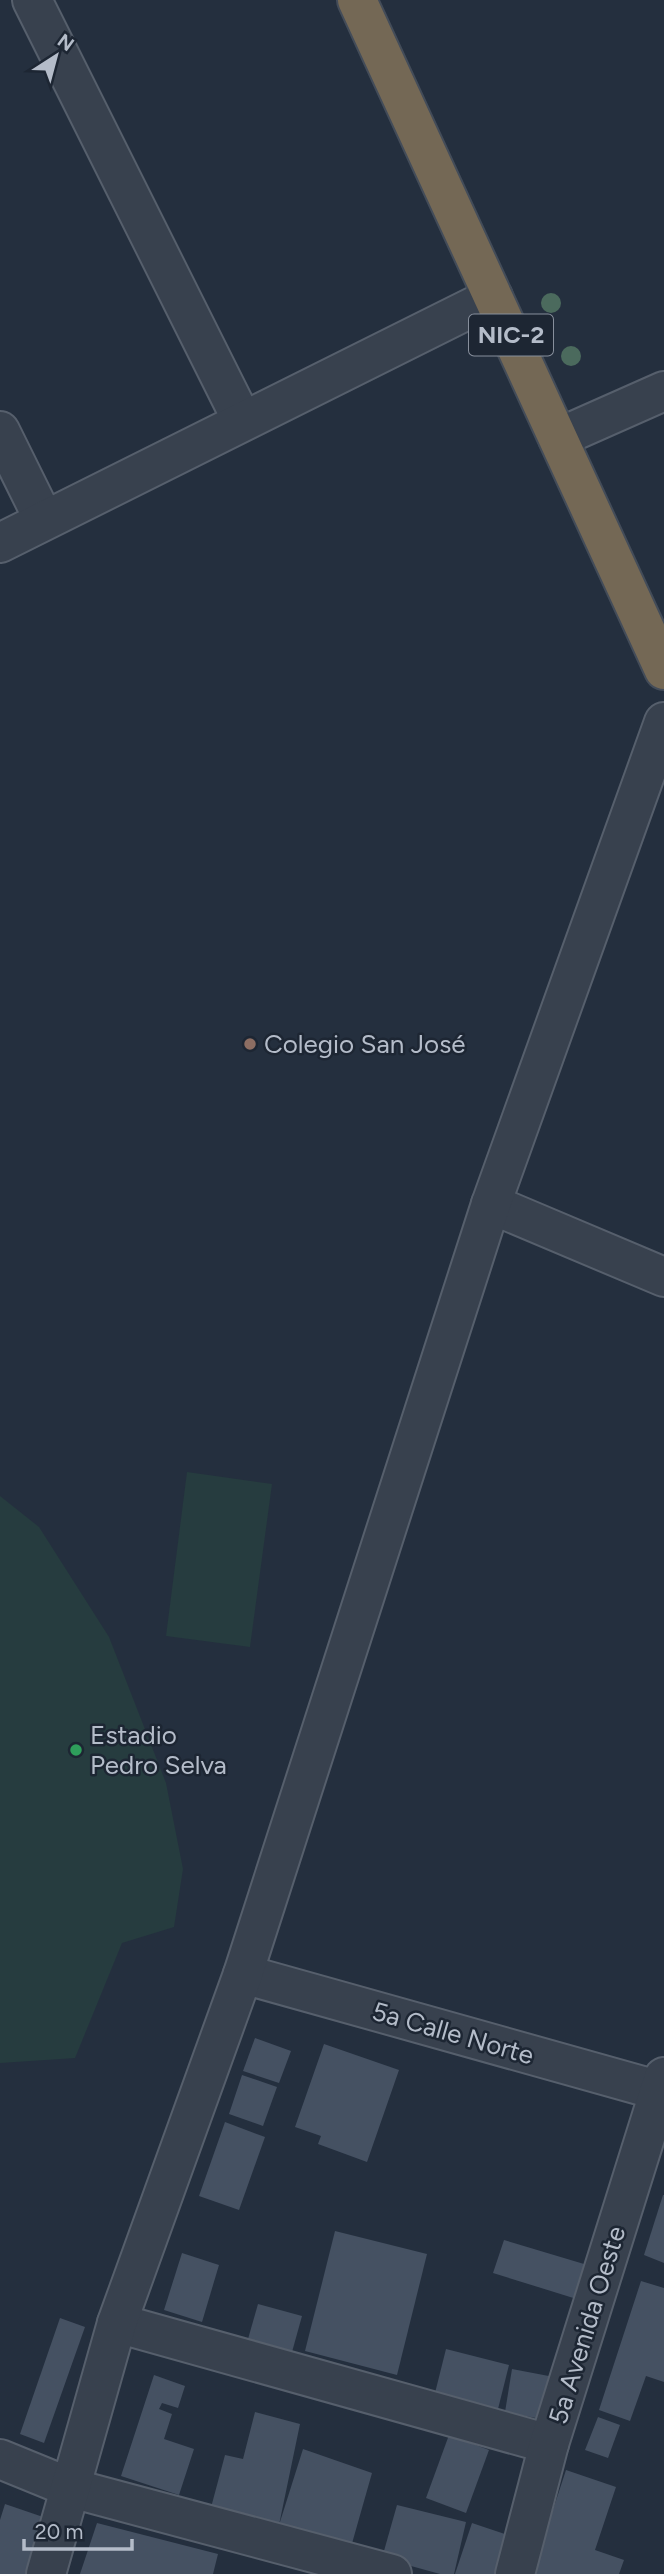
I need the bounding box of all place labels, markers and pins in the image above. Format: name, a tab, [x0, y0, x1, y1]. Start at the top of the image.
place label: Colegio San José	[264, 1028, 466, 1060]
marker: Colegio San José	[242, 1036, 258, 1052]
place label: Estadio Pedro Selva	[90, 1719, 227, 1781]
marker: Estadio Pedro Selva	[68, 1742, 84, 1758]

